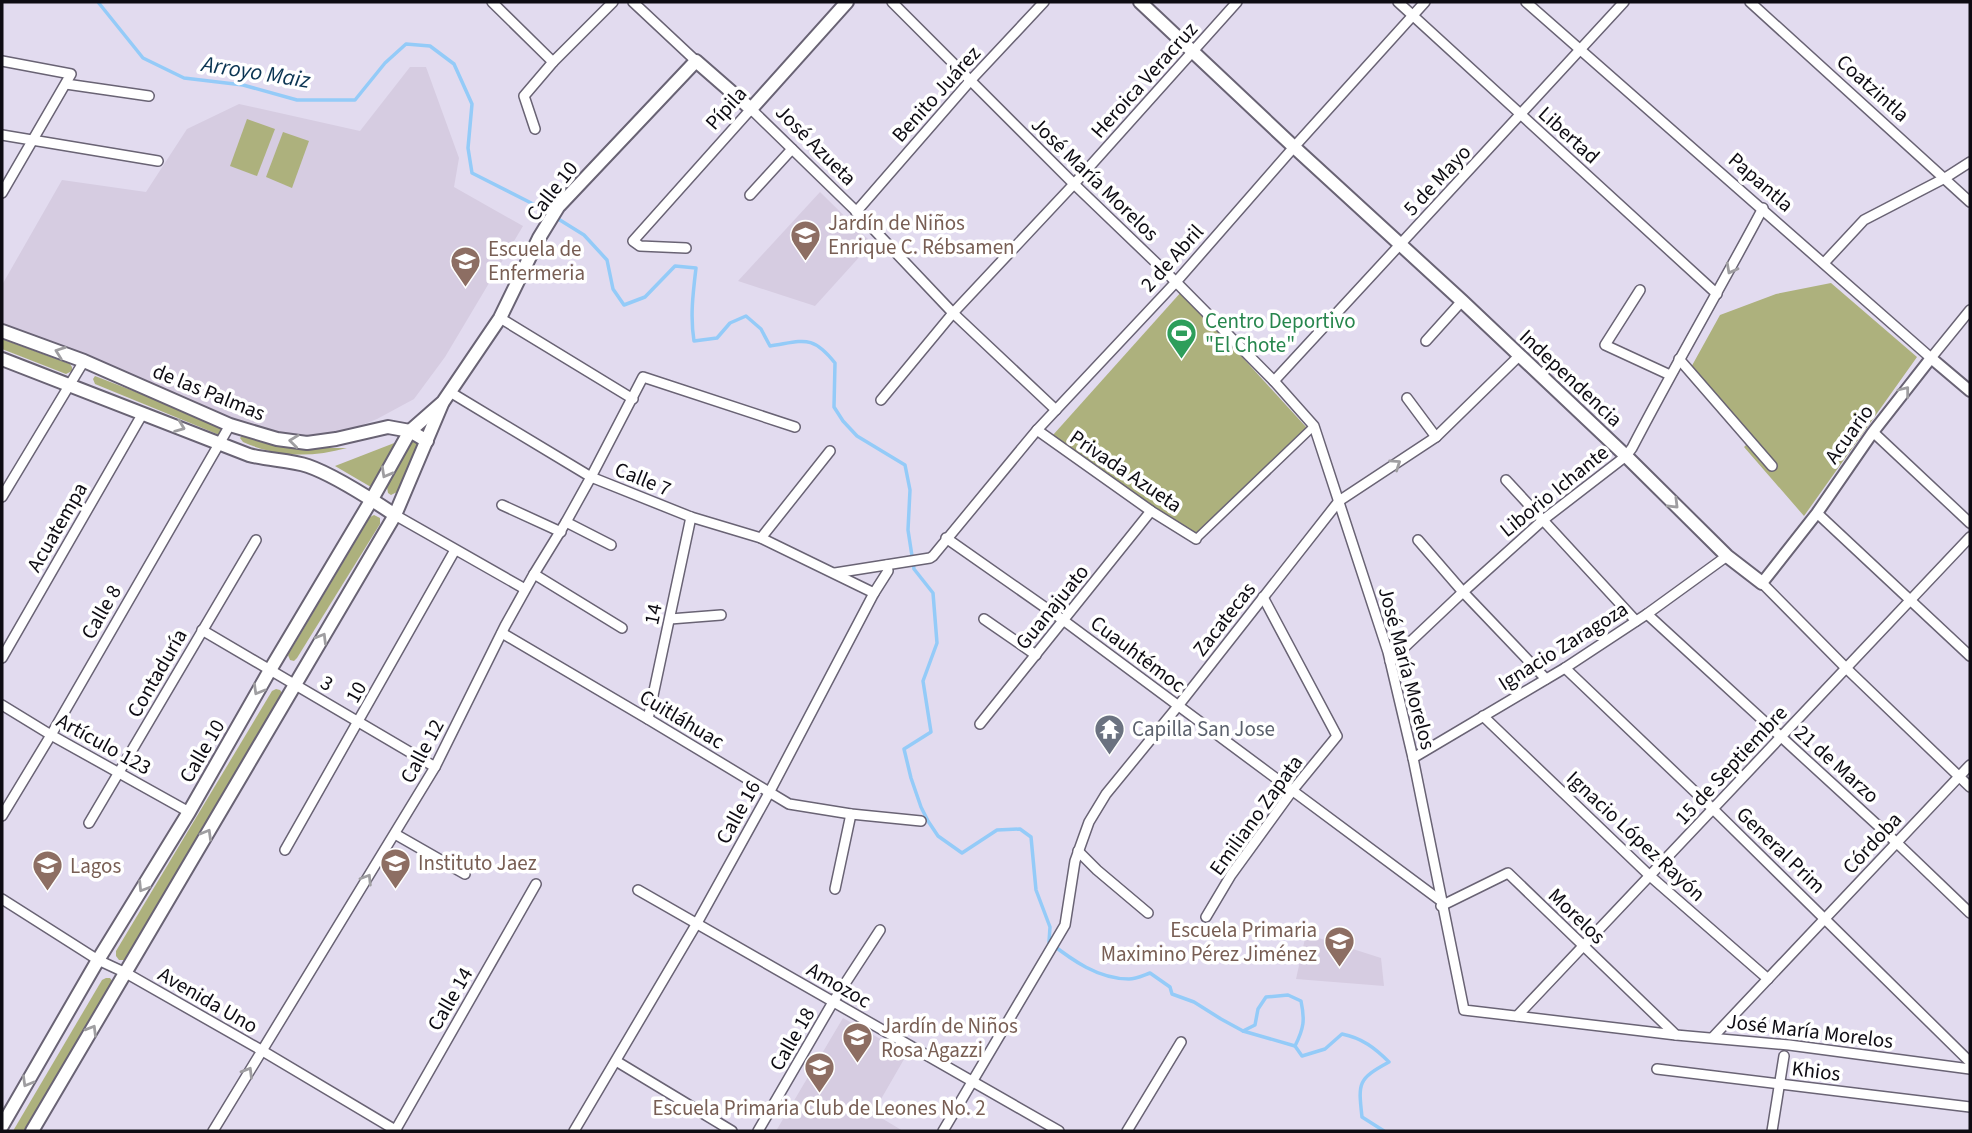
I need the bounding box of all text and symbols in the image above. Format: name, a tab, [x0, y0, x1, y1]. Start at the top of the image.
street label: Heroica Veracruz	[1084, 15, 1205, 145]
street label: Benito Juárez	[885, 39, 987, 149]
water label: Arroyo Maiz	[198, 47, 313, 97]
street label: Coatzintla	[1830, 47, 1916, 129]
street label: Pípila	[698, 79, 754, 137]
street label: José Azueta	[769, 98, 863, 192]
street label: Libertad	[1532, 99, 1606, 171]
street label: José María Morelos	[1024, 110, 1166, 248]
street label: 5 de Mayo	[1396, 138, 1478, 222]
street label: Papantla	[1722, 145, 1800, 219]
street label: Calle 10	[519, 155, 585, 227]
place label: Jardín de Niños Enrique C. Rébsamen	[828, 208, 1015, 262]
school or university icon: Jardín de Niños Enrique C. Rébsamen	[788, 218, 822, 262]
street label: 2 de Abril	[1134, 218, 1210, 298]
place label: Escuela de Enfermeria	[488, 234, 585, 288]
school or university icon: Escuela de Enfermeria	[448, 244, 482, 288]
one-way arrow	[1725, 261, 1739, 274]
place label: Centro Deportivo "El Chote"	[1205, 306, 1356, 360]
sports icon: Centro Deportivo "El Chote"	[1165, 316, 1199, 360]
street label: Independencia	[1513, 322, 1629, 434]
one-way arrow	[54, 346, 66, 360]
street label: de las Palmas	[148, 356, 270, 428]
one-way arrow	[1897, 386, 1910, 399]
street label: Acuario	[1817, 398, 1881, 470]
one-way arrow	[173, 419, 185, 433]
street label: Privada Azueta	[1064, 422, 1188, 520]
one-way arrow	[289, 434, 300, 449]
street label: Liborio Ichante	[1493, 438, 1615, 544]
street label: Calle 7	[610, 454, 676, 504]
one-way arrow	[1388, 460, 1401, 472]
one-way arrow	[381, 466, 394, 479]
street label: Acuatempa	[19, 477, 95, 577]
one-way arrow	[1666, 495, 1679, 508]
street label: Guanajuato	[1008, 558, 1096, 656]
street label: Zacatecas	[1185, 575, 1263, 663]
street label: Calle 8	[73, 579, 129, 645]
street label: José María Morelos	[1371, 583, 1443, 753]
street label: Ignacio Zaragoza	[1492, 594, 1634, 698]
street label: 14	[636, 601, 670, 627]
street label: Cuauhtémoc	[1084, 608, 1192, 700]
street label: Contaduría	[119, 623, 195, 723]
one-way arrow	[314, 632, 327, 645]
street label: 3	[315, 667, 339, 699]
street label: 10	[338, 676, 374, 708]
street label: Cuitláhuac	[634, 682, 731, 756]
one-way arrow	[253, 683, 266, 696]
street label: 15 de Septiembre	[1668, 699, 1794, 831]
street label: Artículo 123	[51, 706, 157, 782]
temple icon: Capilla San Jose	[1092, 712, 1126, 756]
street label: Calle 10	[172, 714, 232, 788]
street label: Calle 12	[393, 714, 451, 788]
place label: Capilla San Jose	[1132, 714, 1275, 744]
street label: 21 de Marzo	[1788, 718, 1886, 810]
street label: Emiliano Zapata	[1202, 749, 1310, 881]
street label: Ignacio López Rayón	[1560, 764, 1712, 908]
street label: Calle 16	[708, 775, 768, 849]
street label: General Prim	[1730, 800, 1832, 900]
street label: Córdoba	[1835, 805, 1909, 881]
one-way arrow	[199, 829, 212, 841]
school or university icon: Instituto Jaez	[378, 846, 412, 890]
place label: Instituto Jaez	[418, 848, 537, 878]
school or university icon: Lagos	[30, 849, 64, 893]
place label: Lagos	[70, 851, 121, 881]
one-way arrow	[359, 874, 372, 887]
one-way arrow	[139, 879, 152, 892]
street label: Morelos	[1542, 881, 1613, 951]
place label: Escuela Primaria Maximino Pérez Jiménez	[1101, 915, 1317, 969]
school or university icon: Escuela Primaria Maximino Pérez Jiménez	[1323, 925, 1357, 969]
street label: Amozoc	[801, 955, 877, 1016]
street label: Avenida Uno	[152, 959, 264, 1041]
street label: Calle 14	[420, 962, 480, 1036]
street label: Calle 18	[762, 1002, 822, 1076]
street label: José María Morelos	[1725, 1006, 1895, 1056]
place label: Jardín de Niños Rosa Agazzi	[881, 1011, 1018, 1065]
school or university icon: Jardín de Niños Rosa Agazzi	[841, 1021, 875, 1065]
one-way arrow	[84, 1025, 97, 1038]
school or university icon: Escuela Primaria Club de Leones No. 2	[802, 1051, 836, 1095]
street label: Khios	[1790, 1053, 1842, 1089]
one-way arrow	[239, 1067, 252, 1080]
one-way arrow	[22, 1075, 35, 1088]
place label: Escuela Primaria Club de Leones No. 2	[652, 1093, 986, 1123]

